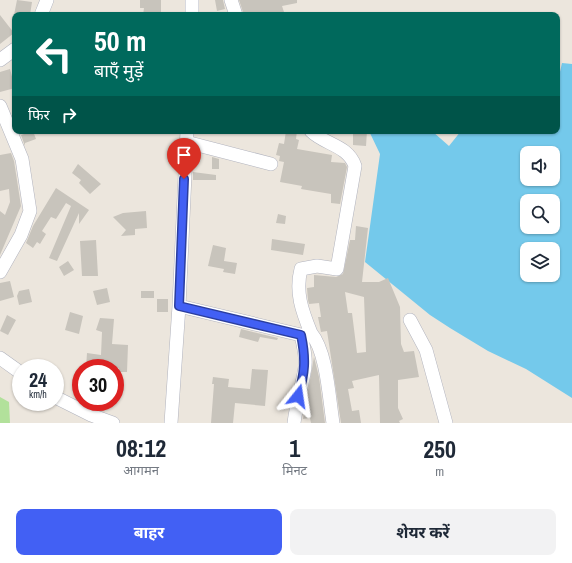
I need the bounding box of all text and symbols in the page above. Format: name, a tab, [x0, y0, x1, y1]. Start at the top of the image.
text: 50 m	[94, 22, 146, 60]
icon: left	[28, 28, 80, 80]
text: बाएँ मुड़ें	[94, 58, 143, 83]
text: फिर	[28, 104, 50, 125]
icon: right	[58, 104, 80, 126]
pin	[167, 138, 201, 179]
icon: arrive	[173, 144, 195, 166]
map controls	[520, 146, 560, 282]
button: sound	[520, 146, 560, 186]
button: search	[520, 194, 560, 234]
button: layers	[520, 242, 560, 282]
speed limit sign: 30	[72, 359, 124, 411]
text: 24	[29, 366, 47, 393]
position arrow	[277, 375, 319, 417]
text: km/h	[29, 388, 47, 401]
text: 08:12	[116, 432, 166, 464]
text: 1	[289, 432, 300, 464]
text: 250	[423, 433, 456, 465]
text: आगमन	[123, 462, 159, 479]
text: मिनट	[282, 462, 307, 479]
text: m	[435, 463, 444, 480]
button: बाहर	[16, 509, 282, 555]
button: शेयर करें	[290, 509, 556, 555]

